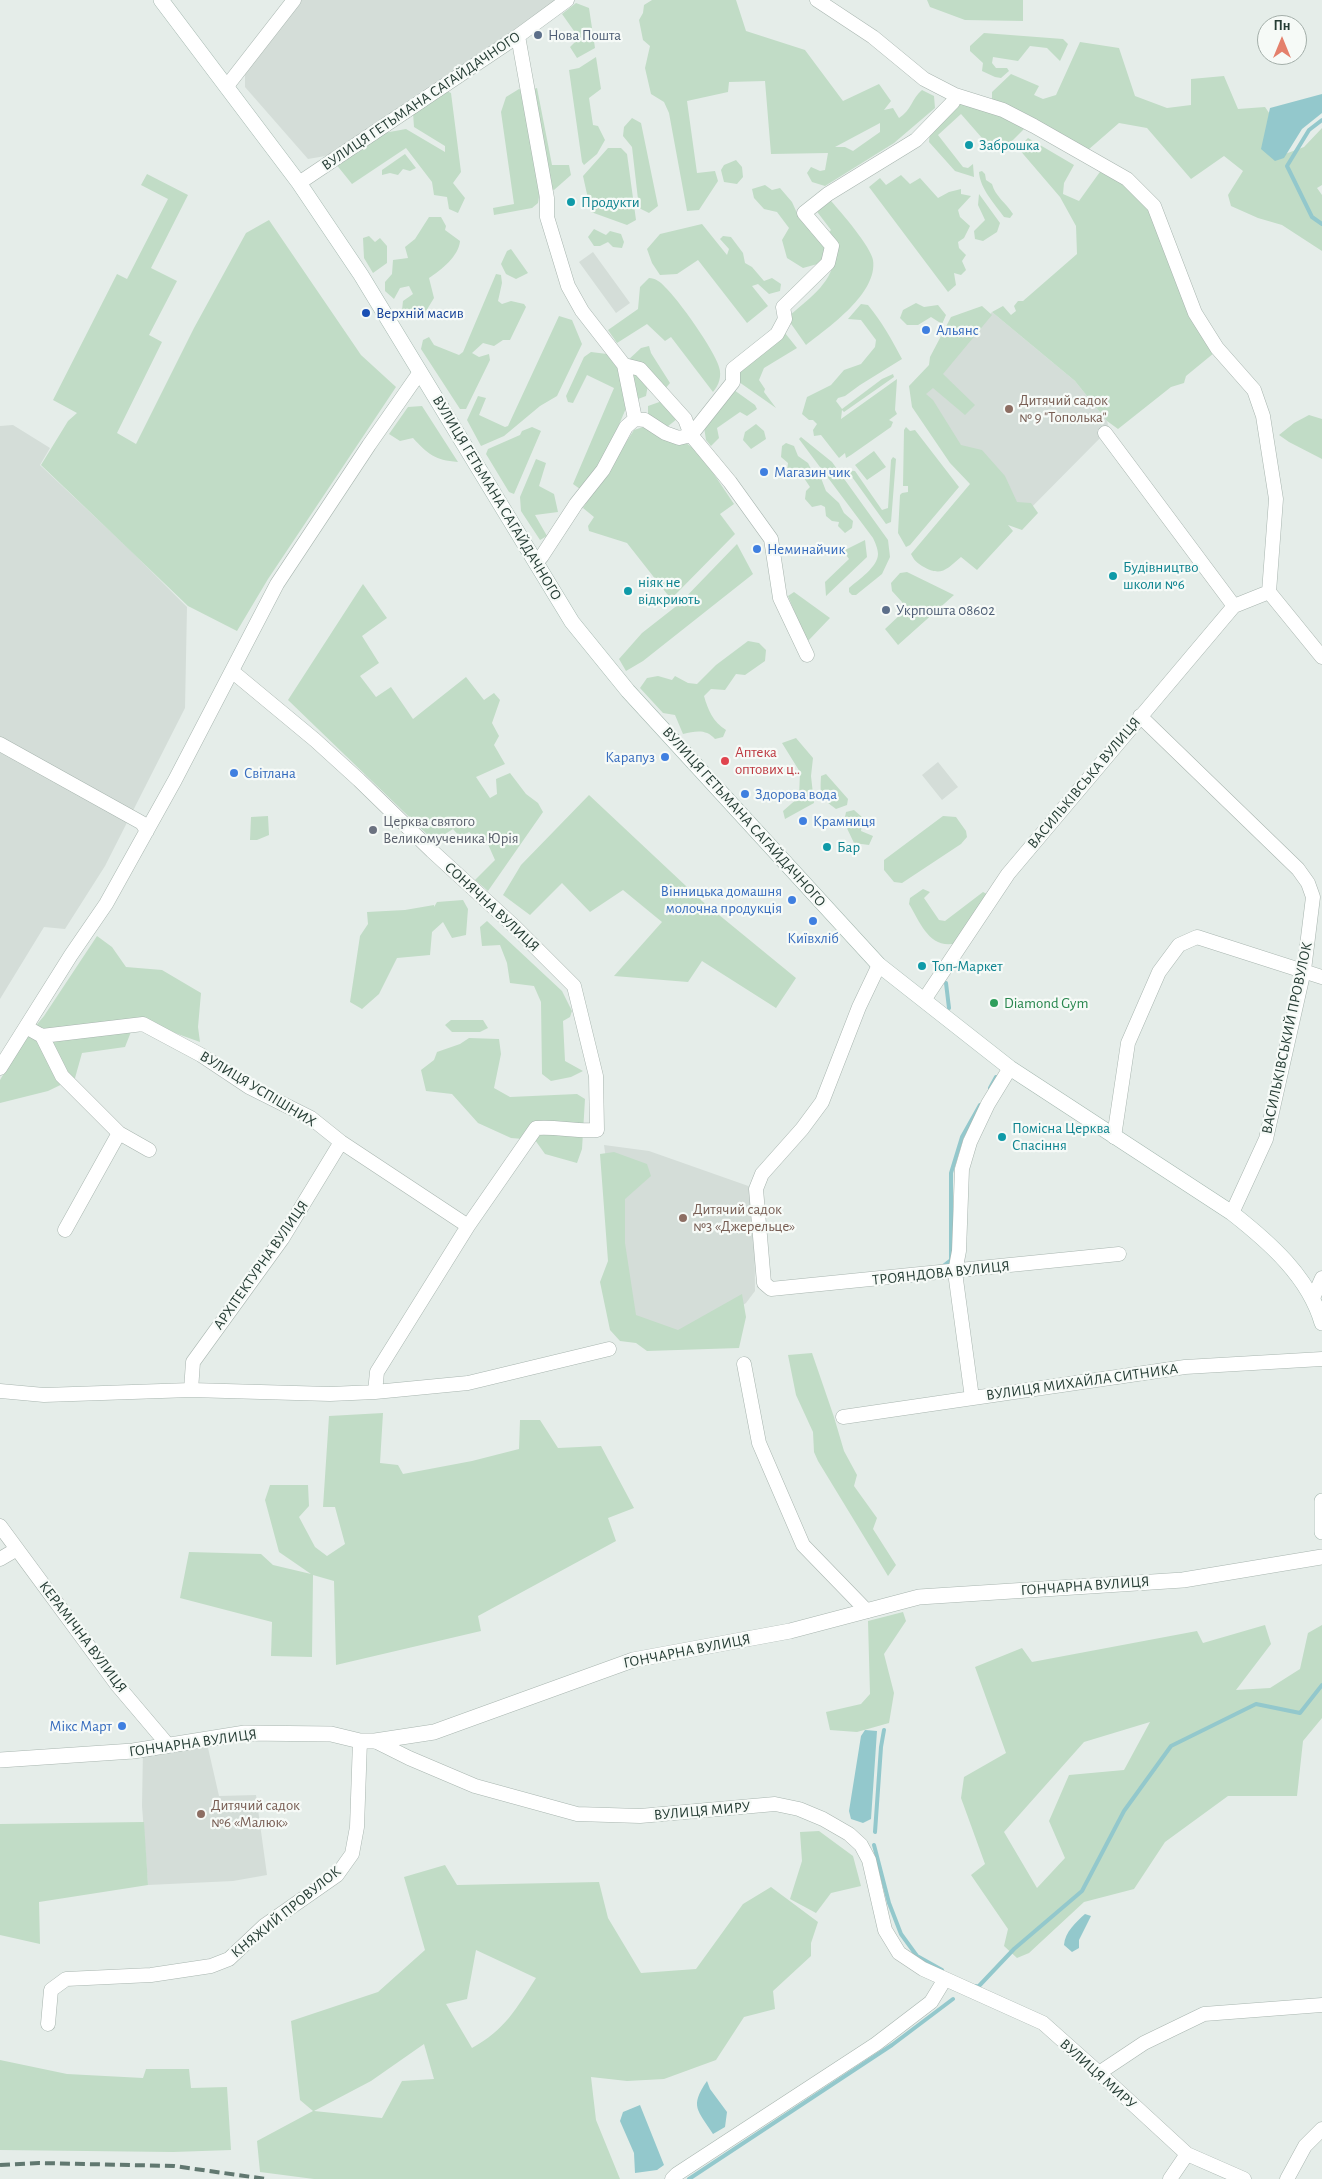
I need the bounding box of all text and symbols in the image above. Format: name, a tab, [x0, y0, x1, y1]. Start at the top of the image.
north arrow	[1257, 15, 1307, 65]
text: Пн	[1273, 19, 1291, 33]
place label: Нова Пошта	[548, 26, 621, 44]
street label: ВУЛИЦЯ ГЕТЬМАНА САГАЙДАЧНОГО	[318, 28, 524, 174]
marker: Нова Пошта	[532, 29, 544, 41]
place label: Заброшка	[979, 136, 1039, 154]
marker: Заброшка	[963, 139, 975, 151]
place label: Продукти	[581, 193, 640, 211]
marker: Продукти	[565, 196, 577, 208]
place label: Верхній масив	[376, 304, 464, 322]
marker: Верхній масив	[360, 307, 372, 319]
place label: Альянс	[936, 321, 979, 339]
marker: Альянс	[920, 324, 932, 336]
place label: Дитячий садок № 9 "Тополька"	[1019, 391, 1108, 426]
street label: ВУЛИЦЯ ГЕТЬМАНА САГАЙДАЧНОГО	[428, 392, 566, 604]
marker: Дитячий садок № 9 "Тополька"	[1003, 403, 1015, 415]
place label: Магазин чик	[774, 463, 850, 481]
marker: Магазин чик	[758, 466, 770, 478]
place label: Неминайчик	[767, 540, 845, 558]
marker: Неминайчик	[751, 543, 763, 555]
place label: Будівництво школи №6	[1123, 558, 1199, 593]
marker: Будівництво школи №6	[1107, 570, 1119, 582]
place label: ніяк не відкриють	[638, 573, 700, 608]
marker: ніяк не відкриють	[622, 585, 634, 597]
place label: Укрпошта 08602	[896, 601, 995, 619]
marker: Укрпошта 08602	[880, 604, 892, 616]
street label: ВАСИЛЬКІВСЬКА ВУЛИЦЯ	[1024, 713, 1144, 853]
street label: ВУЛИЦЯ ГЕТЬМАНА САГАЙДАЧНОГО	[658, 723, 830, 911]
place label: Аптека оптових ц‥	[735, 743, 800, 778]
place label: Карапуз	[605, 748, 655, 766]
marker: Карапуз	[659, 751, 671, 763]
marker: Аптека оптових ц‥	[719, 755, 731, 767]
place label: Світлана	[244, 764, 296, 782]
marker: Світлана	[228, 767, 240, 779]
place label: Здорова вода	[755, 785, 837, 803]
marker: Здорова вода	[739, 788, 751, 800]
place label: Церква святого Великомученика Юрія	[383, 812, 519, 847]
place label: Крамниця	[813, 812, 876, 830]
marker: Крамниця	[797, 815, 809, 827]
marker: Церква святого Великомученика Юрія	[367, 824, 379, 836]
place label: Бар	[837, 838, 860, 856]
marker: Бар	[821, 841, 833, 853]
street label: СОНЯЧНА ВУЛИЦЯ	[441, 858, 543, 956]
place label: Вінницька домашня молочна продукція	[661, 882, 782, 917]
marker: Вінницька домашня молочна продукція	[786, 894, 798, 906]
marker: Київхліб	[807, 915, 819, 927]
place label: Київхліб	[787, 929, 839, 947]
street label: ВАСИЛЬКІВСЬКИЙ ПРОВУЛОК	[1258, 940, 1316, 1136]
place label: Топ-Маркет	[932, 957, 1003, 975]
marker: Топ-Маркет	[916, 960, 928, 972]
place label: Diamond Gym	[1004, 994, 1088, 1012]
marker: Diamond Gym	[988, 997, 1000, 1009]
street label: ВУЛИЦЯ УСПІШНИХ	[197, 1047, 319, 1131]
place label: Помісна Церква Спасіння	[1012, 1119, 1110, 1154]
marker: Помісна Церква Спасіння	[996, 1131, 1008, 1143]
street label: АРХІТЕКТУРНА ВУЛИЦЯ	[210, 1197, 312, 1333]
place label: Дитячий садок №3 «Джерельце»	[693, 1200, 795, 1235]
marker: Дитячий садок №3 «Джерельце»	[677, 1212, 689, 1224]
street label: ТРОЯНДОВА ВУЛИЦЯ	[871, 1257, 1011, 1289]
street label: ВУЛИЦЯ МИХАЙЛА СИТНИКА	[985, 1360, 1179, 1404]
street label: ГОНЧАРНА ВУЛИЦЯ	[1020, 1573, 1150, 1599]
street label: КЕРАМІЧНА ВУЛИЦЯ	[35, 1578, 131, 1696]
street label: ГОНЧАРНА ВУЛИЦЯ	[622, 1630, 752, 1672]
place label: Мікс Март	[49, 1717, 112, 1735]
marker: Мікс Март	[116, 1720, 128, 1732]
street label: ГОНЧАРНА ВУЛИЦЯ	[128, 1725, 258, 1761]
place label: Дитячий садок №6 «Малюк»	[211, 1796, 300, 1831]
street label: ВУЛИЦЯ МИРУ	[653, 1798, 751, 1824]
marker: Дитячий садок №6 «Малюк»	[195, 1808, 207, 1820]
street label: КНЯЖИЙ ПРОВУЛОК	[227, 1862, 345, 1962]
street label: ВУЛИЦЯ МИРУ	[1056, 2035, 1140, 2113]

